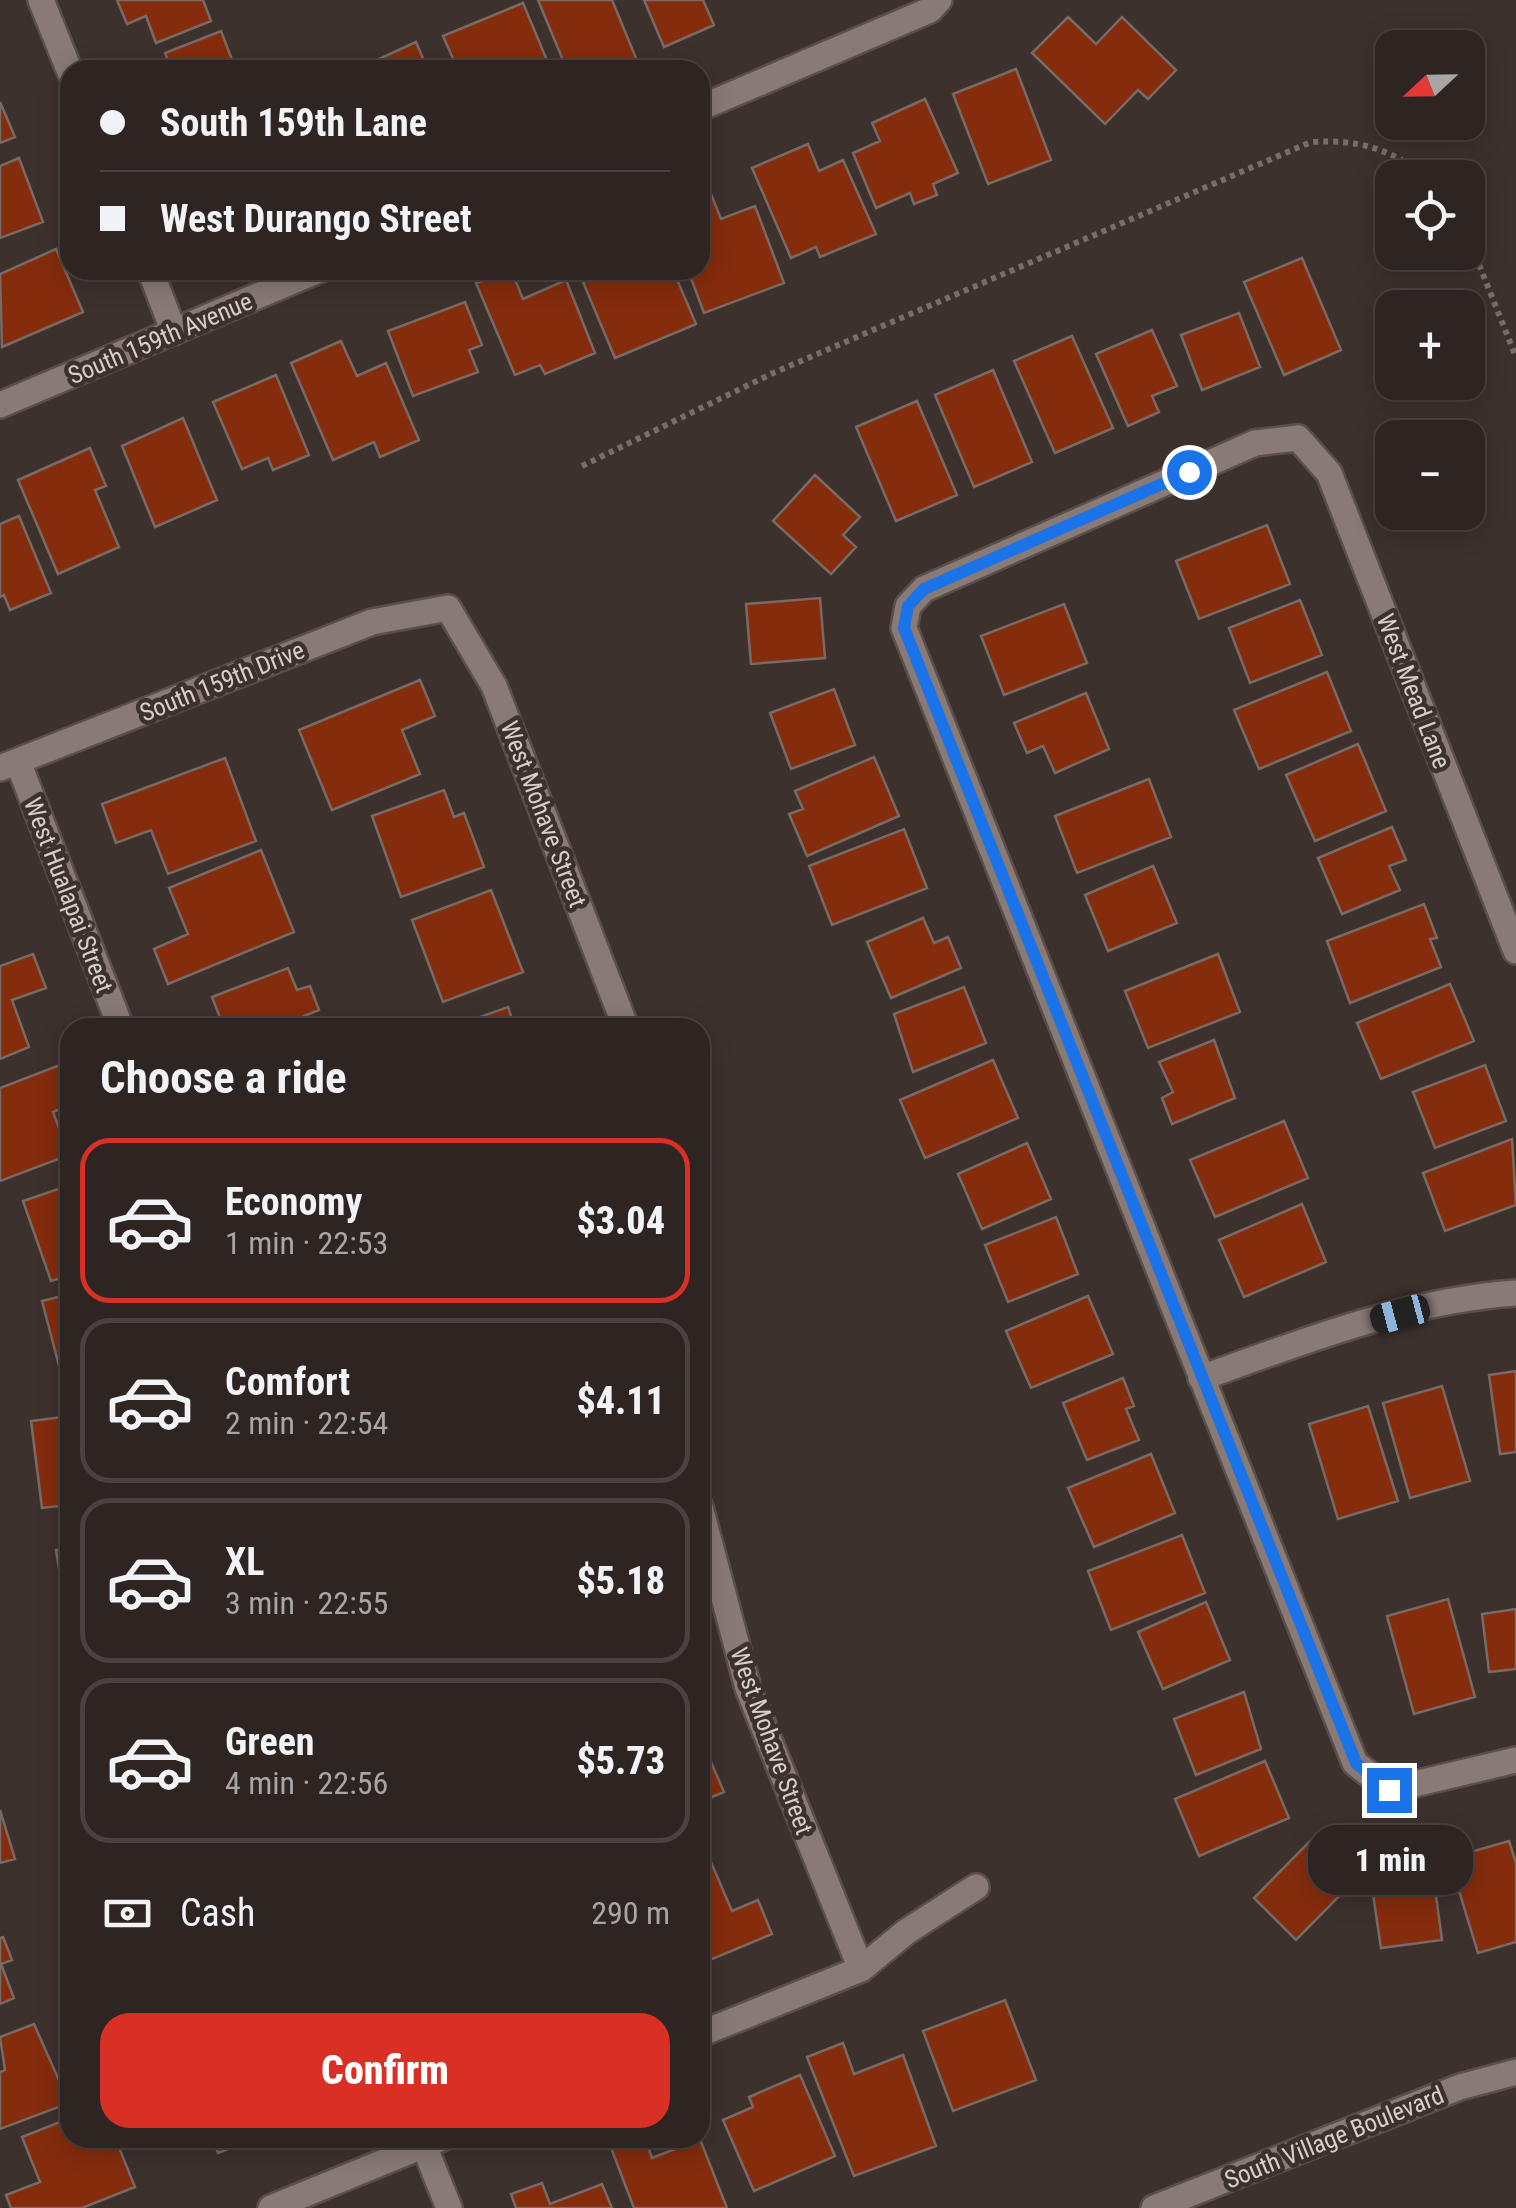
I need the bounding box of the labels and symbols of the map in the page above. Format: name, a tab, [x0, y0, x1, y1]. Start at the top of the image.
north arrow	[1375, 30, 1485, 140]
street label: South 159th Avenue	[64, 287, 257, 390]
route start	[1167, 450, 1212, 495]
street label: West Mead Lane	[1371, 610, 1456, 773]
street label: South 159th Drive	[136, 635, 309, 728]
street label: West Mohave Street	[495, 717, 592, 911]
street label: West Hualapai Street	[18, 794, 119, 997]
car	[1367, 1292, 1433, 1336]
street label: West Mohave Street	[724, 1644, 819, 1839]
route end	[1367, 1768, 1412, 1813]
callout: 1 min	[1306, 1825, 1472, 1895]
street label: South Village Boulevard	[1220, 2080, 1448, 2195]

